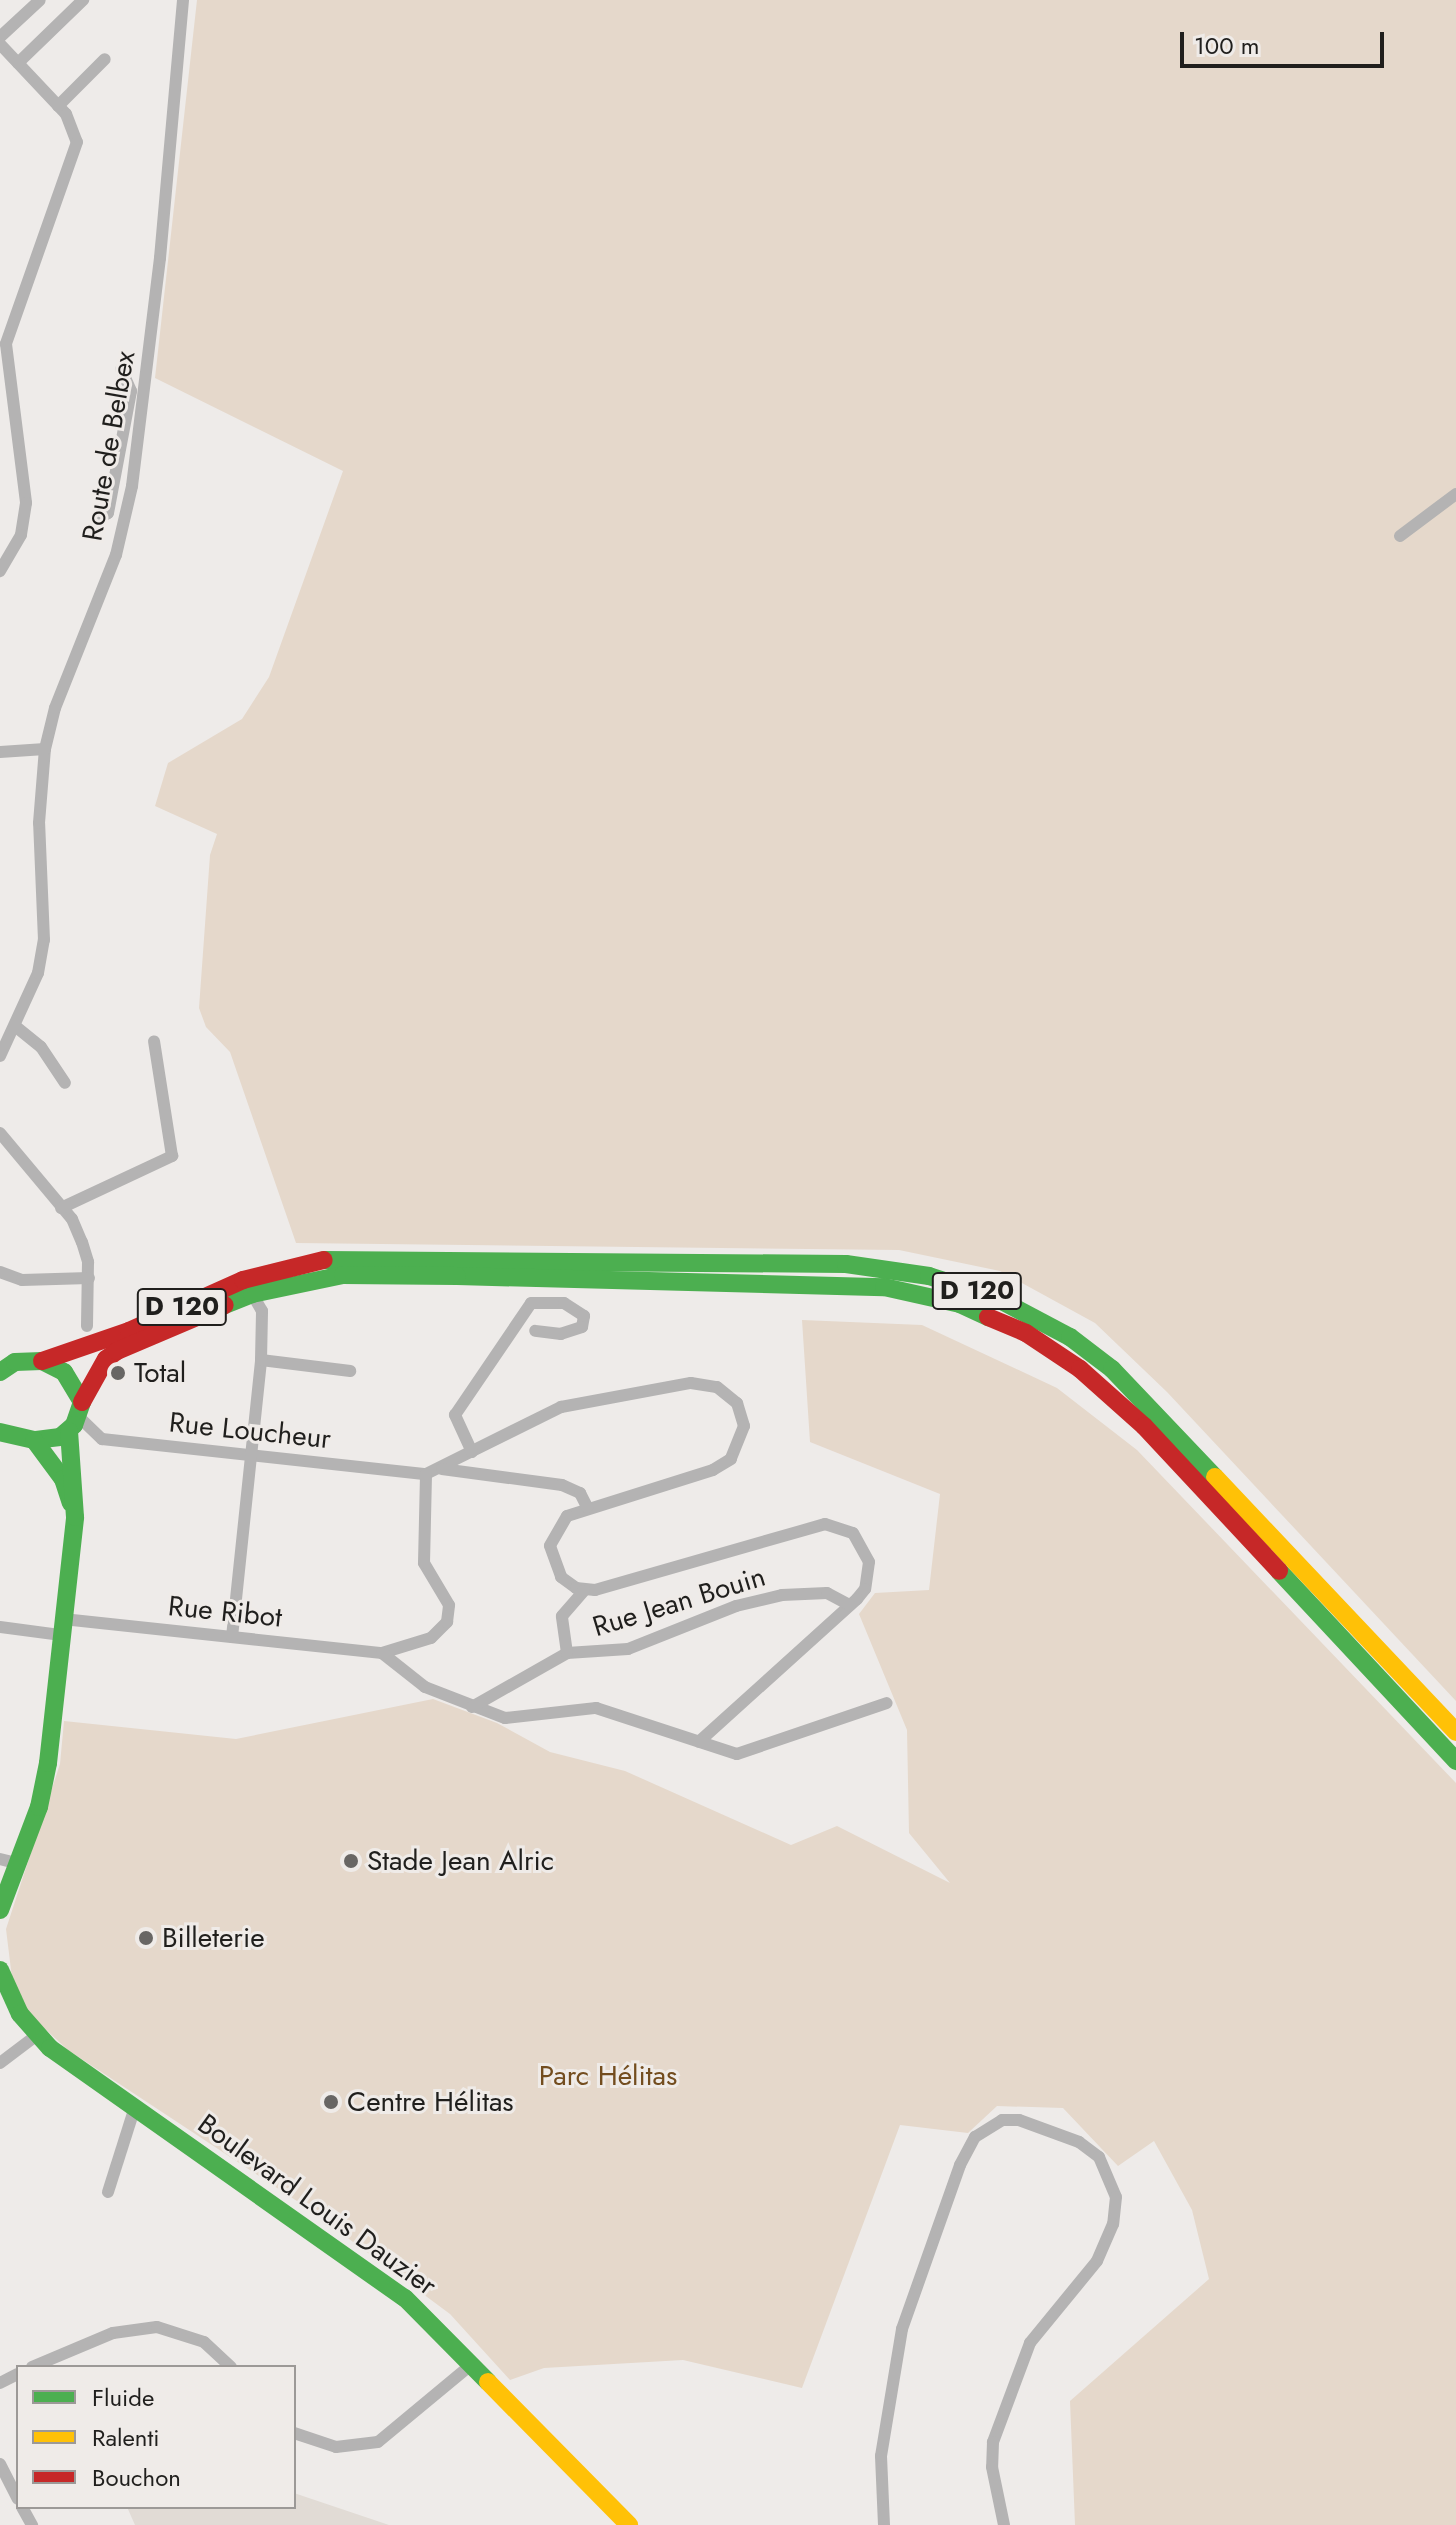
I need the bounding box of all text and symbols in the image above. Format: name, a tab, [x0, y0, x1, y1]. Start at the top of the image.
scale bar	[1184, 16, 1388, 66]
text: 100 m	[1194, 28, 1260, 63]
street label: Route de Belbex	[76, 348, 142, 544]
road number: D 120	[931, 1269, 1023, 1313]
road number: D 120	[136, 1285, 228, 1329]
place label: Total	[134, 1356, 186, 1390]
marker: Total	[109, 1364, 127, 1382]
street label: Rue Loucheur	[167, 1406, 333, 1456]
street label: Rue Jean Bouin	[589, 1560, 769, 1644]
street label: Rue Ribot	[166, 1589, 284, 1635]
place label: Stade Jean Alric	[367, 1844, 554, 1878]
marker: Stade Jean Alric	[342, 1852, 360, 1870]
place label: Billeterie	[162, 1921, 265, 1955]
marker: Billeterie	[137, 1929, 155, 1947]
park label: Parc Hélitas	[539, 2059, 677, 2093]
place label: Centre Hélitas	[347, 2085, 514, 2119]
marker: Centre Hélitas	[322, 2093, 340, 2111]
street label: Boulevard Louis Dauzier	[191, 2107, 443, 2303]
legend	[16, 2365, 296, 2509]
text: Fluide	[92, 2380, 154, 2415]
text: Ralenti	[92, 2420, 159, 2455]
text: Bouchon	[92, 2460, 181, 2495]

